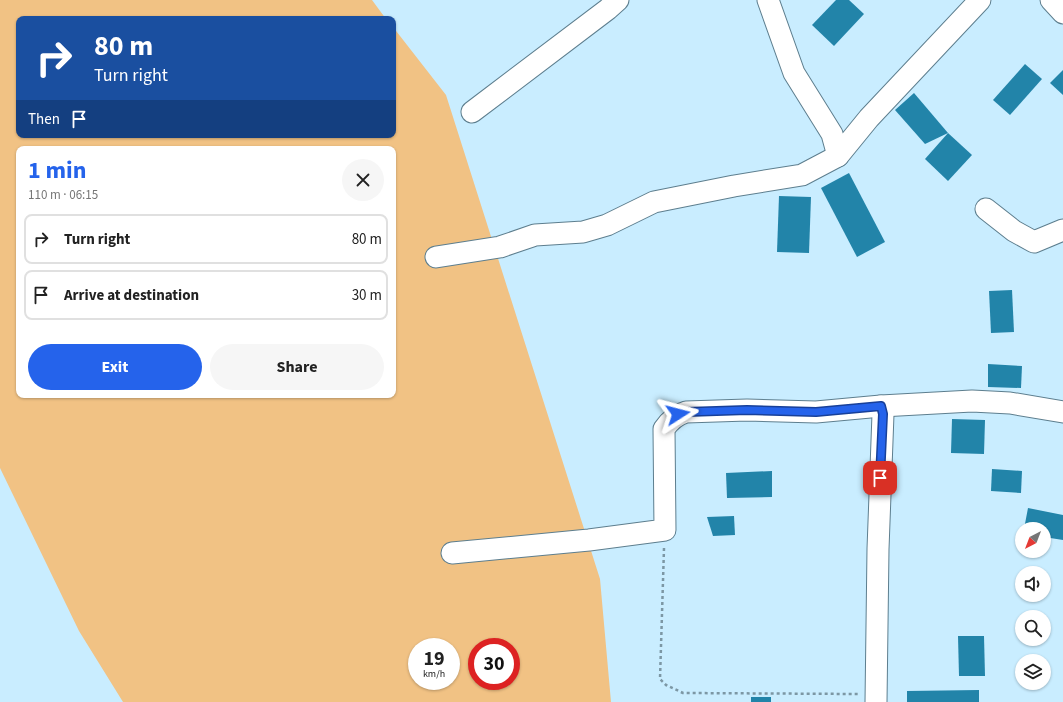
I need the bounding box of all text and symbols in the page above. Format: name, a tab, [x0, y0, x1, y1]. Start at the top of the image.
text: 80 m	[94, 26, 153, 66]
icon: right	[28, 32, 80, 84]
text: Turn right	[94, 63, 168, 88]
icon: arrive	[68, 108, 90, 130]
text: Then	[28, 109, 60, 130]
text: 1 min	[28, 153, 86, 188]
button: close	[342, 159, 384, 201]
text: 110 m · 06:15	[28, 186, 98, 204]
icon: right	[30, 228, 52, 250]
text: Turn right	[64, 229, 130, 250]
text: 80 m	[352, 229, 382, 250]
icon: arrive	[30, 284, 52, 306]
text: Arrive at destination	[64, 285, 199, 306]
text: 30 m	[352, 285, 382, 306]
button: Exit	[28, 344, 202, 390]
button: Share	[210, 344, 384, 390]
position arrow	[657, 393, 699, 435]
pin	[863, 461, 897, 495]
icon: arrive	[869, 467, 891, 489]
north arrow	[1015, 522, 1051, 558]
map controls	[1015, 522, 1051, 690]
button: sound	[1015, 566, 1051, 602]
button: search	[1015, 610, 1051, 646]
speed limit sign: 30	[468, 638, 520, 690]
text: 19	[423, 645, 445, 673]
button: layers	[1015, 654, 1051, 690]
text: km/h	[423, 667, 445, 681]

